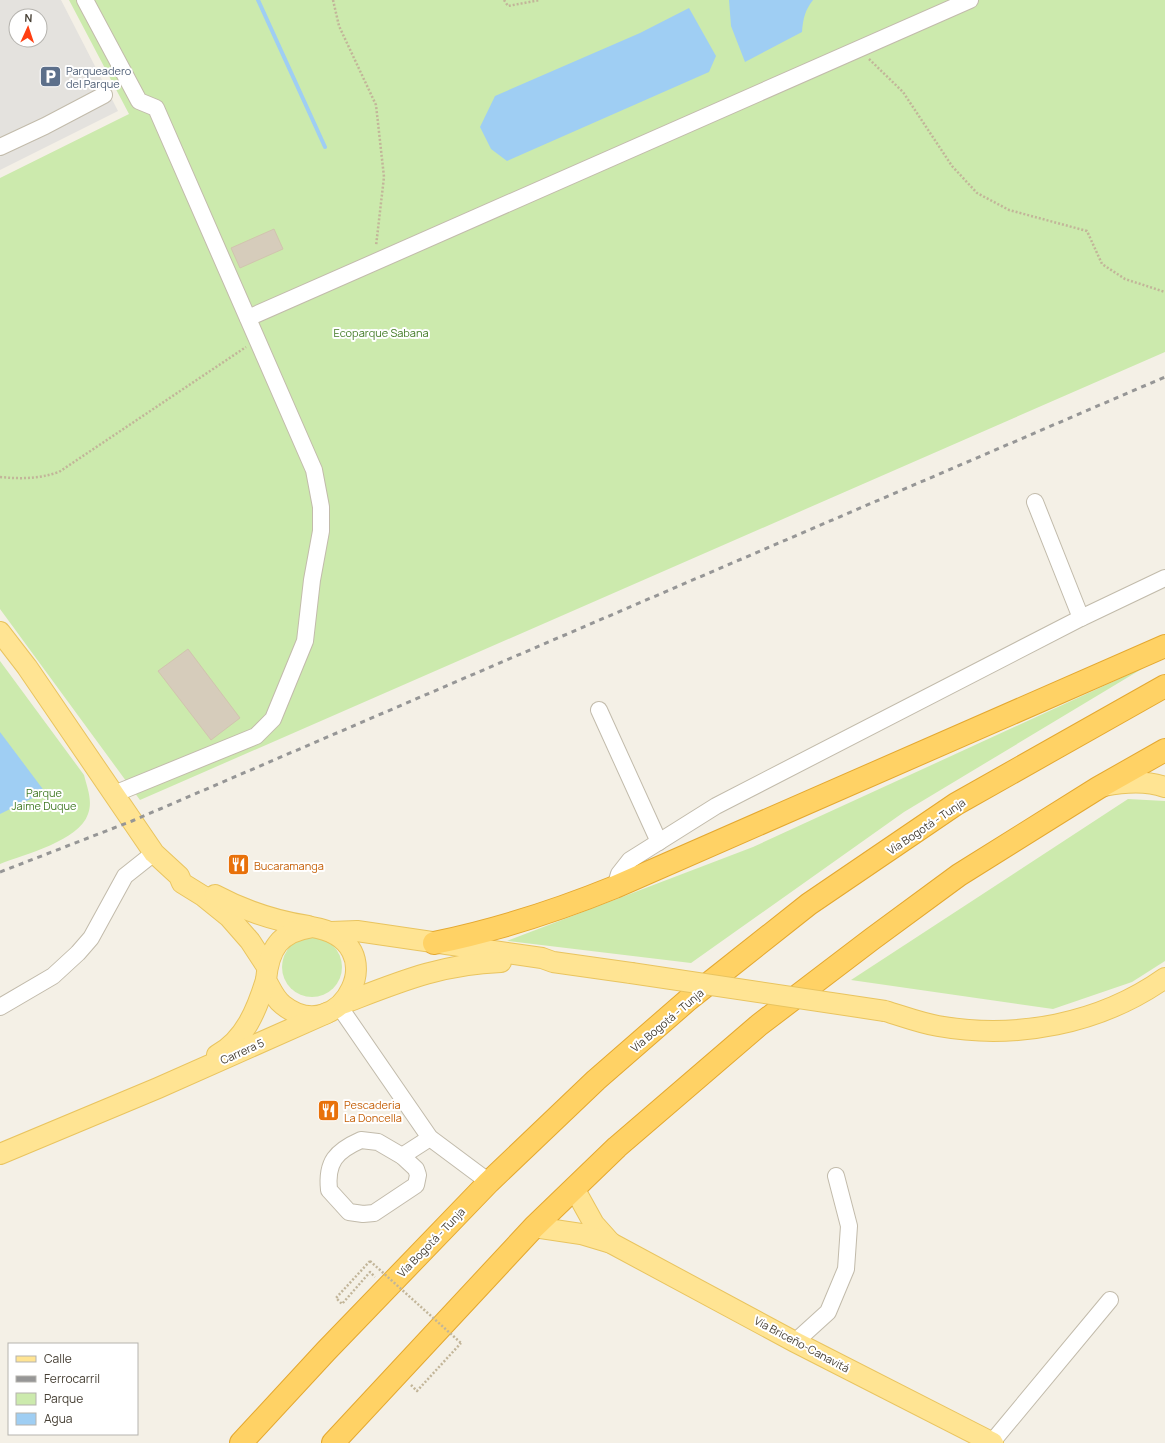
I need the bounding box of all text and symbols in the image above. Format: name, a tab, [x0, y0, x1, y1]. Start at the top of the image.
north arrow	[8, 8, 48, 48]
text: N	[24, 10, 33, 25]
parking icon: Parqueadero del Parque	[37, 63, 63, 89]
place label: Parqueadero del Parque	[66, 63, 132, 91]
park label: Ecoparque Sabana	[333, 325, 429, 340]
park label: Parque Jaime Duque	[11, 785, 77, 813]
street label: Vía Bogotá - Tunja	[884, 794, 968, 858]
restaurant icon: Bucaramanga	[225, 852, 251, 878]
place label: Bucaramanga	[254, 858, 324, 873]
street label: Vía Bogotá - Tunja	[627, 985, 707, 1055]
street label: Carrera 5	[218, 1035, 266, 1067]
restaurant icon: Pescaderia La Doncella	[315, 1097, 341, 1123]
place label: Pescaderia La Doncella	[344, 1097, 402, 1125]
street label: Vía Bogotá - Tunja	[394, 1204, 468, 1280]
street label: Vía Briceño-Canavitá	[752, 1313, 852, 1375]
legend	[8, 1343, 138, 1435]
text: Calle	[44, 1350, 72, 1367]
text: Ferrocarril	[44, 1370, 100, 1387]
text: Parque	[44, 1390, 83, 1407]
text: Agua	[44, 1410, 73, 1427]

